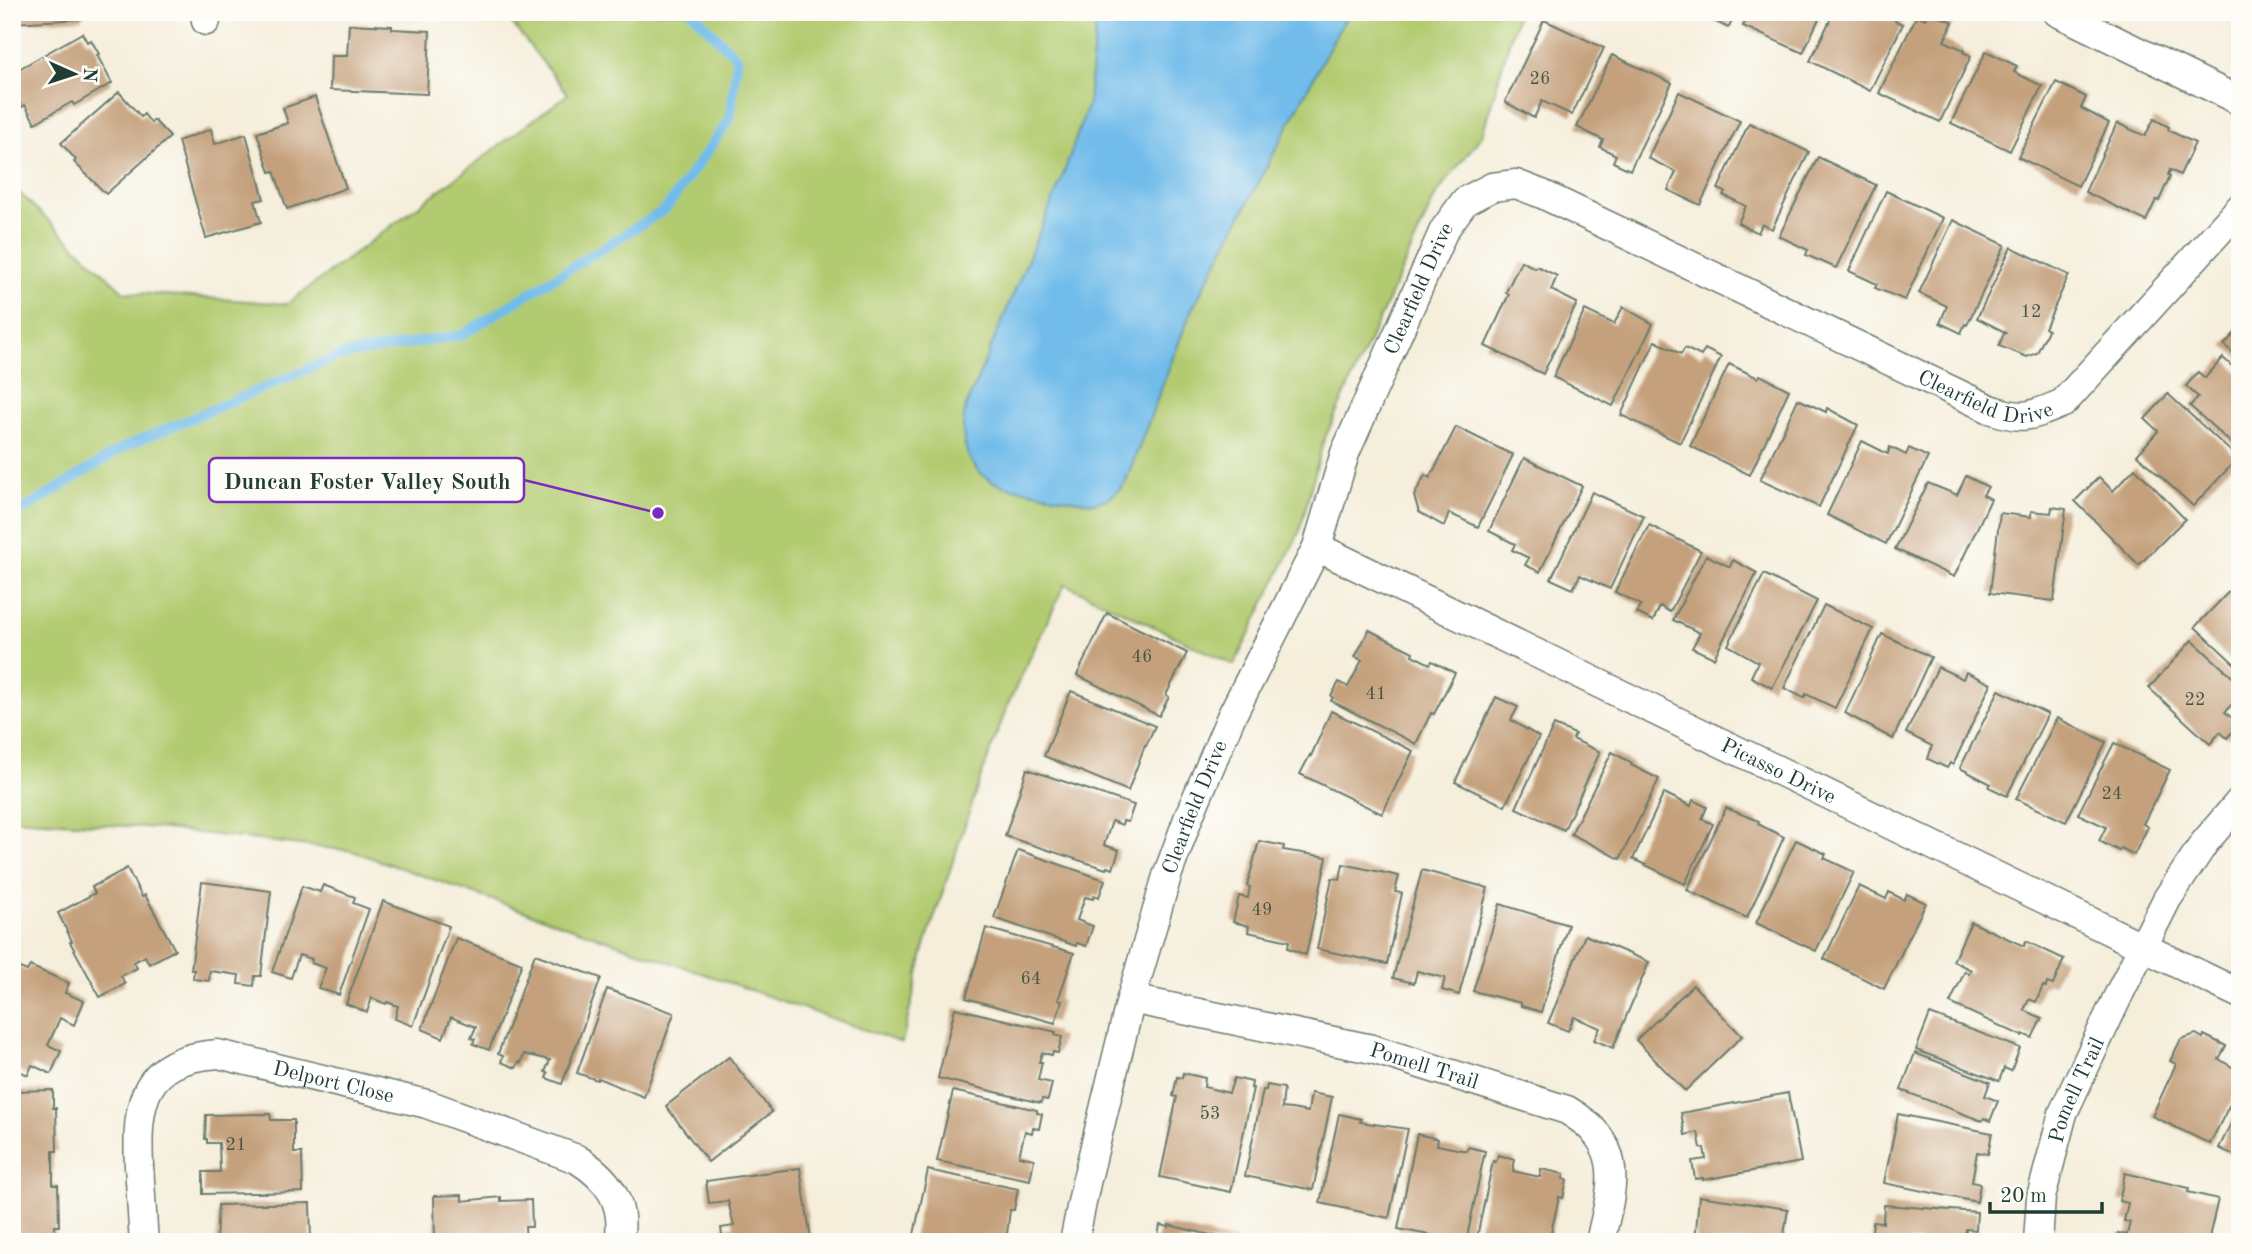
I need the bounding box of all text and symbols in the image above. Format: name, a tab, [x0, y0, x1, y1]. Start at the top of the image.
north arrow	[38, 38, 108, 108]
text: N	[79, 67, 98, 83]
house number: 26	[1530, 70, 1550, 88]
street label: Clearfield Drive	[1381, 219, 1458, 358]
house number: 12	[2021, 303, 2041, 321]
street label: Clearfield Drive	[1914, 367, 2056, 428]
callout: Duncan Foster Valley South	[209, 458, 524, 502]
text: Duncan Foster Valley South	[223, 471, 511, 494]
house number: 46	[1132, 648, 1152, 666]
house number: 41	[1366, 685, 1386, 703]
house number: 22	[2185, 691, 2205, 709]
street label: Picasso Drive	[1717, 735, 1839, 809]
street label: Clearfield Drive	[1160, 738, 1232, 877]
house number: 24	[2102, 785, 2122, 803]
house number: 49	[1252, 901, 1272, 919]
house number: 64	[1021, 970, 1041, 988]
street label: Pomell Trail	[2047, 1034, 2109, 1145]
street label: Pomell Trail	[1367, 1040, 1481, 1094]
street label: Delport Close	[271, 1058, 396, 1108]
house number: 53	[1200, 1105, 1220, 1123]
house number: 21	[226, 1136, 246, 1154]
scale bar	[1990, 1170, 2102, 1214]
text: 20 m	[2000, 1186, 2047, 1207]

